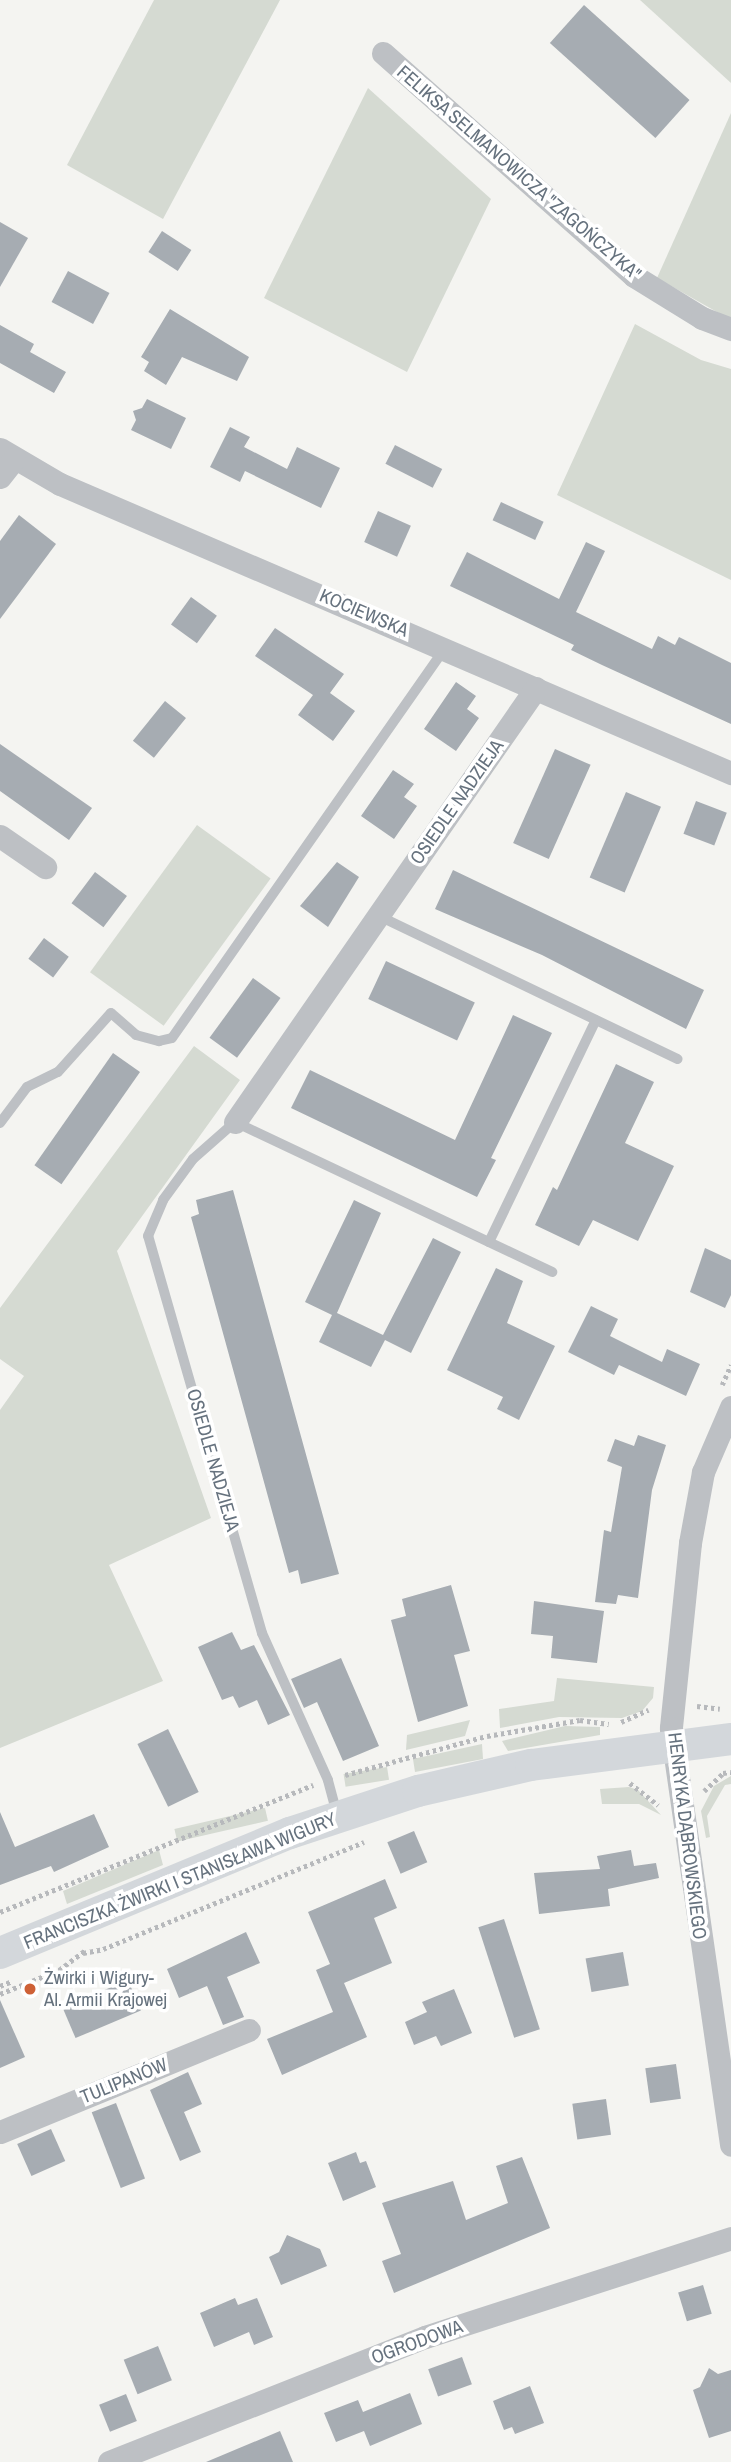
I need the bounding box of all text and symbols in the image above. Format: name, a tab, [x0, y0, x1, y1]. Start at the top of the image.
street label: FELIKSA SELMANOWICZA "ZAGOŃCZYKA"	[392, 60, 646, 286]
street label: KOCIEWSKA	[316, 584, 412, 642]
street label: OSIEDLE NADZIEJA	[405, 735, 509, 869]
street label: OSIEDLE NADZIEJA	[182, 1386, 244, 1534]
street label: HENRYKA DĄBROWSKIEGO	[663, 1731, 711, 1941]
street label: FRANCISZKA ŻWIRKI I STANISŁAWA WIGURY	[20, 1807, 340, 1955]
place label: Żwirki i Wigury- Al. Armii Krajowej	[44, 1967, 168, 2011]
marker: Żwirki i Wigury- Al. Armii Krajowej	[22, 1981, 38, 1997]
street label: TULIPANÓW	[77, 2053, 171, 2109]
street label: OGRODOWA	[368, 2315, 466, 2369]

